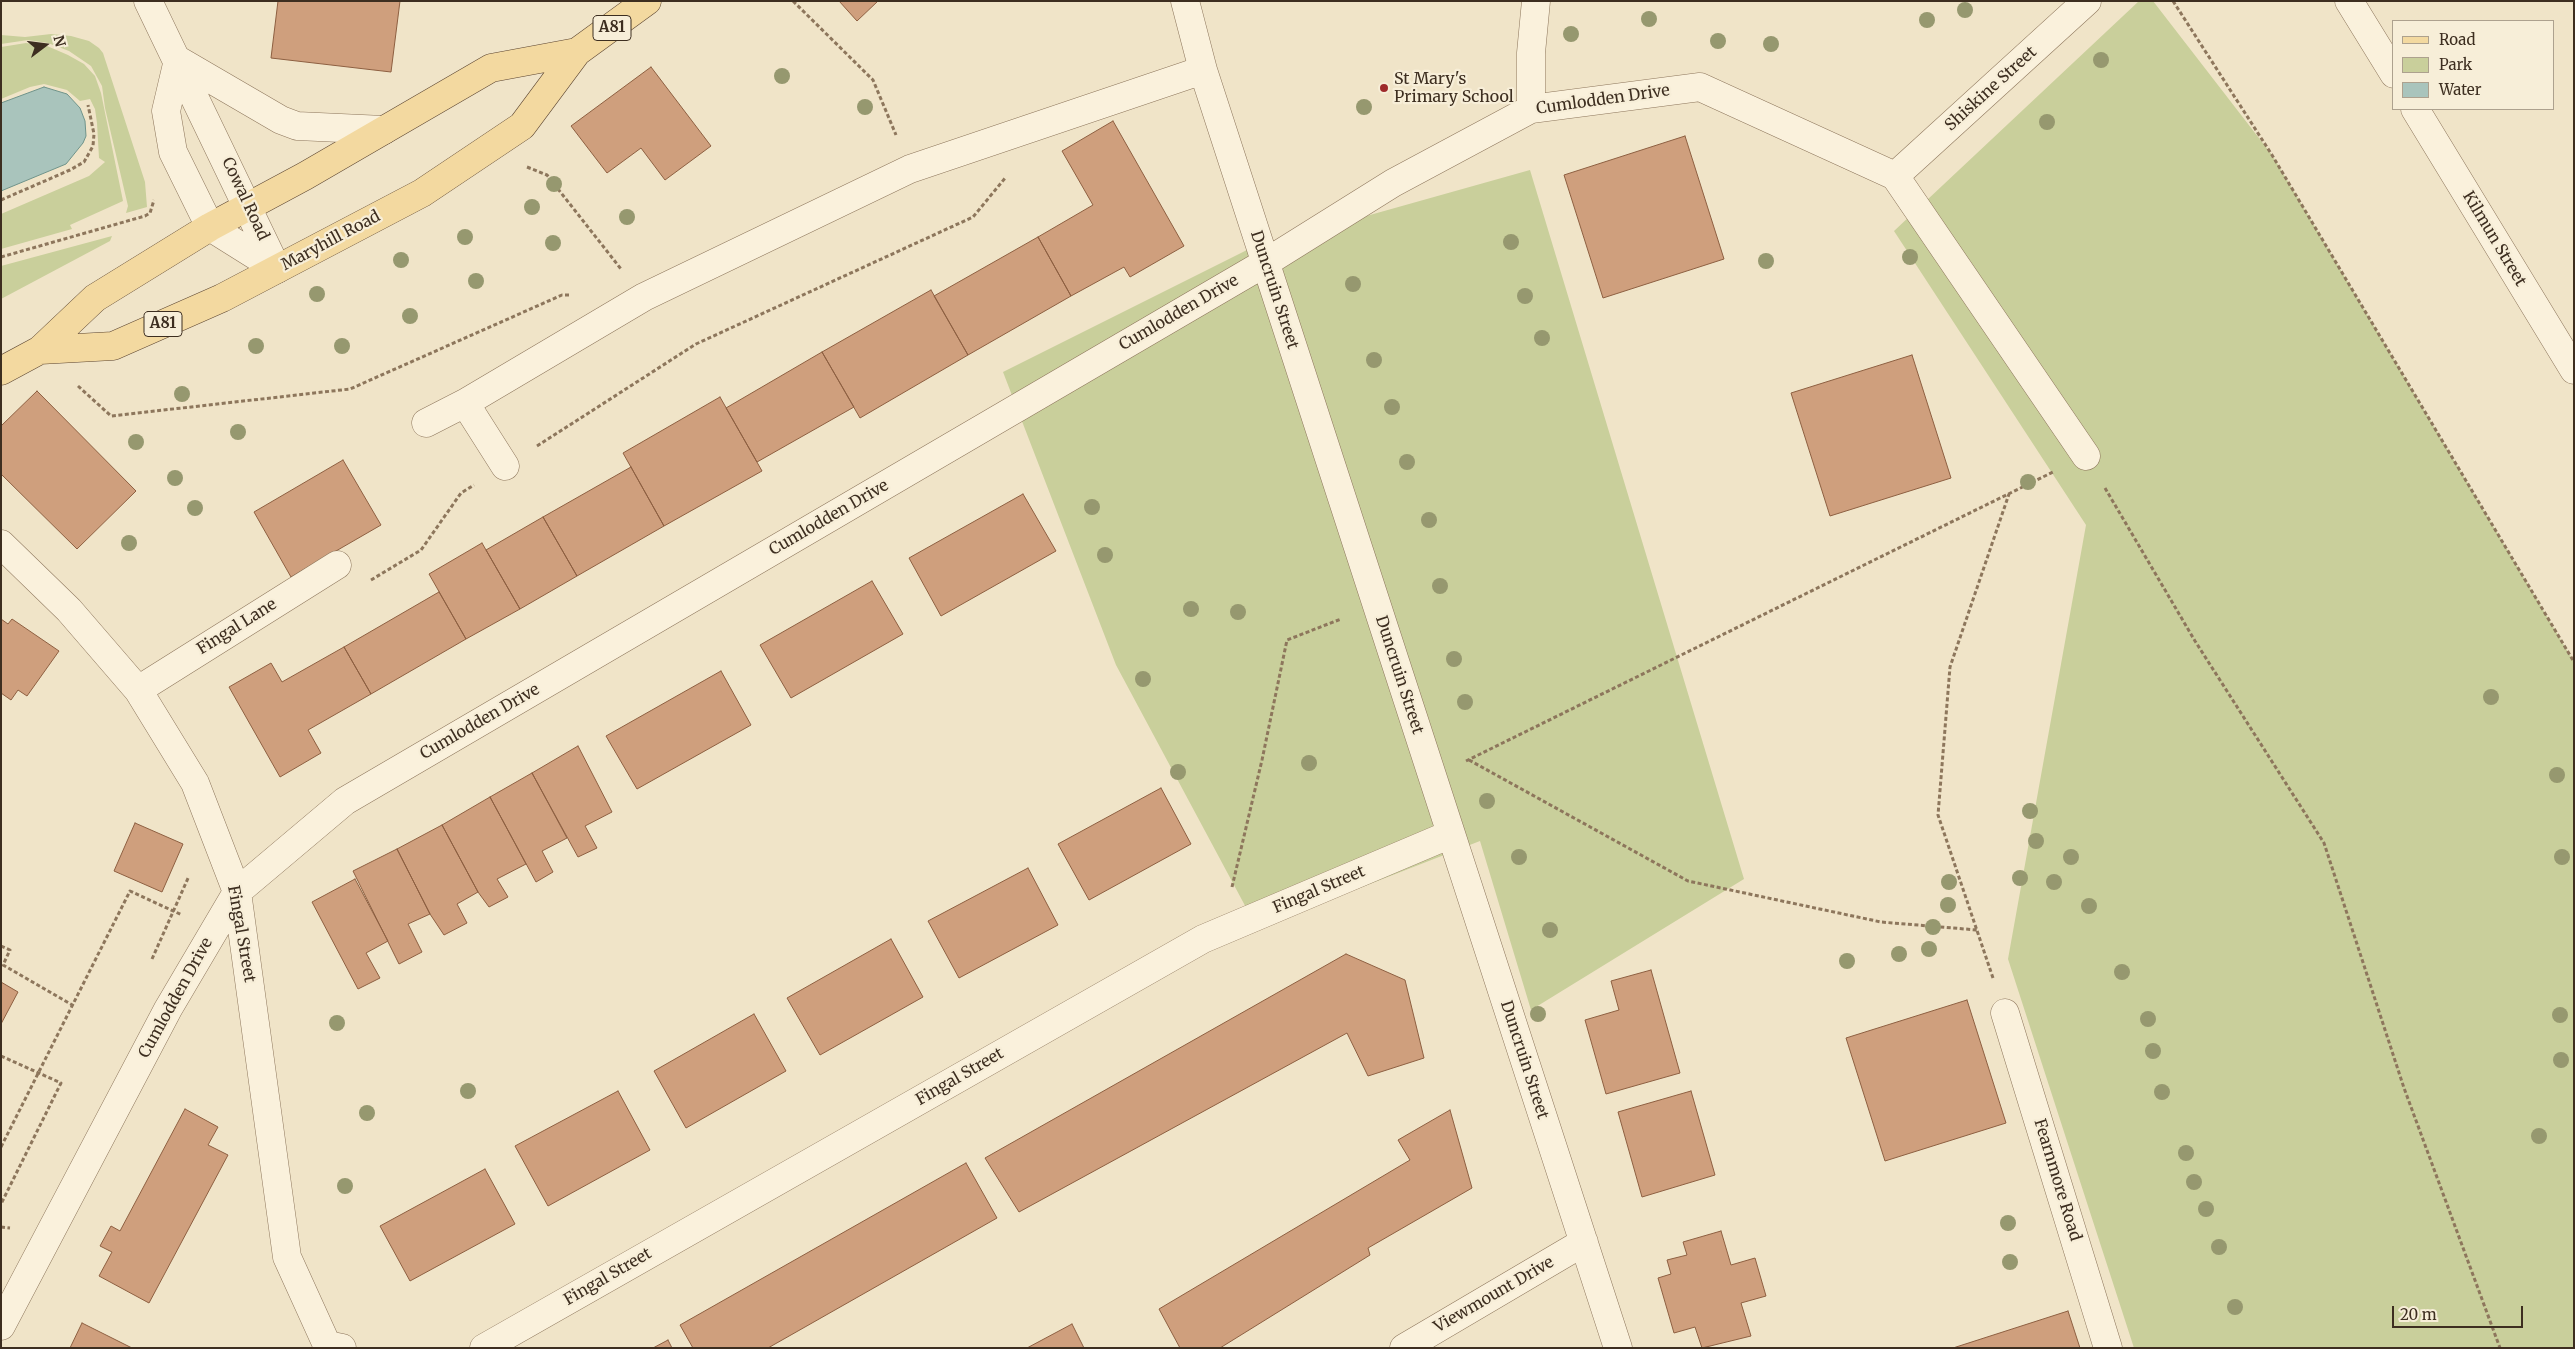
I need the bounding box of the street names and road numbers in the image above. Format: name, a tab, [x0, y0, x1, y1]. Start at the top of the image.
road number: A81	[593, 15, 631, 40]
street label: Shiskine Street	[1941, 43, 2041, 135]
street label: Cumlodden Drive	[1535, 81, 1671, 119]
street label: Cowal Road	[217, 154, 273, 244]
street label: Kilmun Street	[2458, 188, 2530, 290]
street label: Maryhill Road	[278, 207, 384, 275]
street label: Duncruin Street	[1246, 228, 1302, 352]
street label: Cumlodden Drive	[1116, 271, 1242, 355]
road number: A81	[144, 312, 182, 336]
street label: Cumlodden Drive	[766, 476, 892, 560]
street label: Fingal Lane	[194, 595, 280, 659]
street label: Duncruin Street	[1371, 613, 1427, 737]
street label: Cumlodden Drive	[417, 680, 543, 764]
street label: Fingal Street	[1270, 862, 1368, 918]
street label: Fingal Street	[223, 884, 259, 984]
street label: Cumlodden Drive	[135, 935, 217, 1061]
street label: Duncruin Street	[1496, 998, 1552, 1122]
street label: Fingal Street	[913, 1044, 1007, 1110]
street label: Fearnmore Road	[2029, 1117, 2085, 1243]
street label: Fingal Street	[561, 1244, 655, 1310]
street label: Viewmount Drive	[1431, 1253, 1557, 1337]

